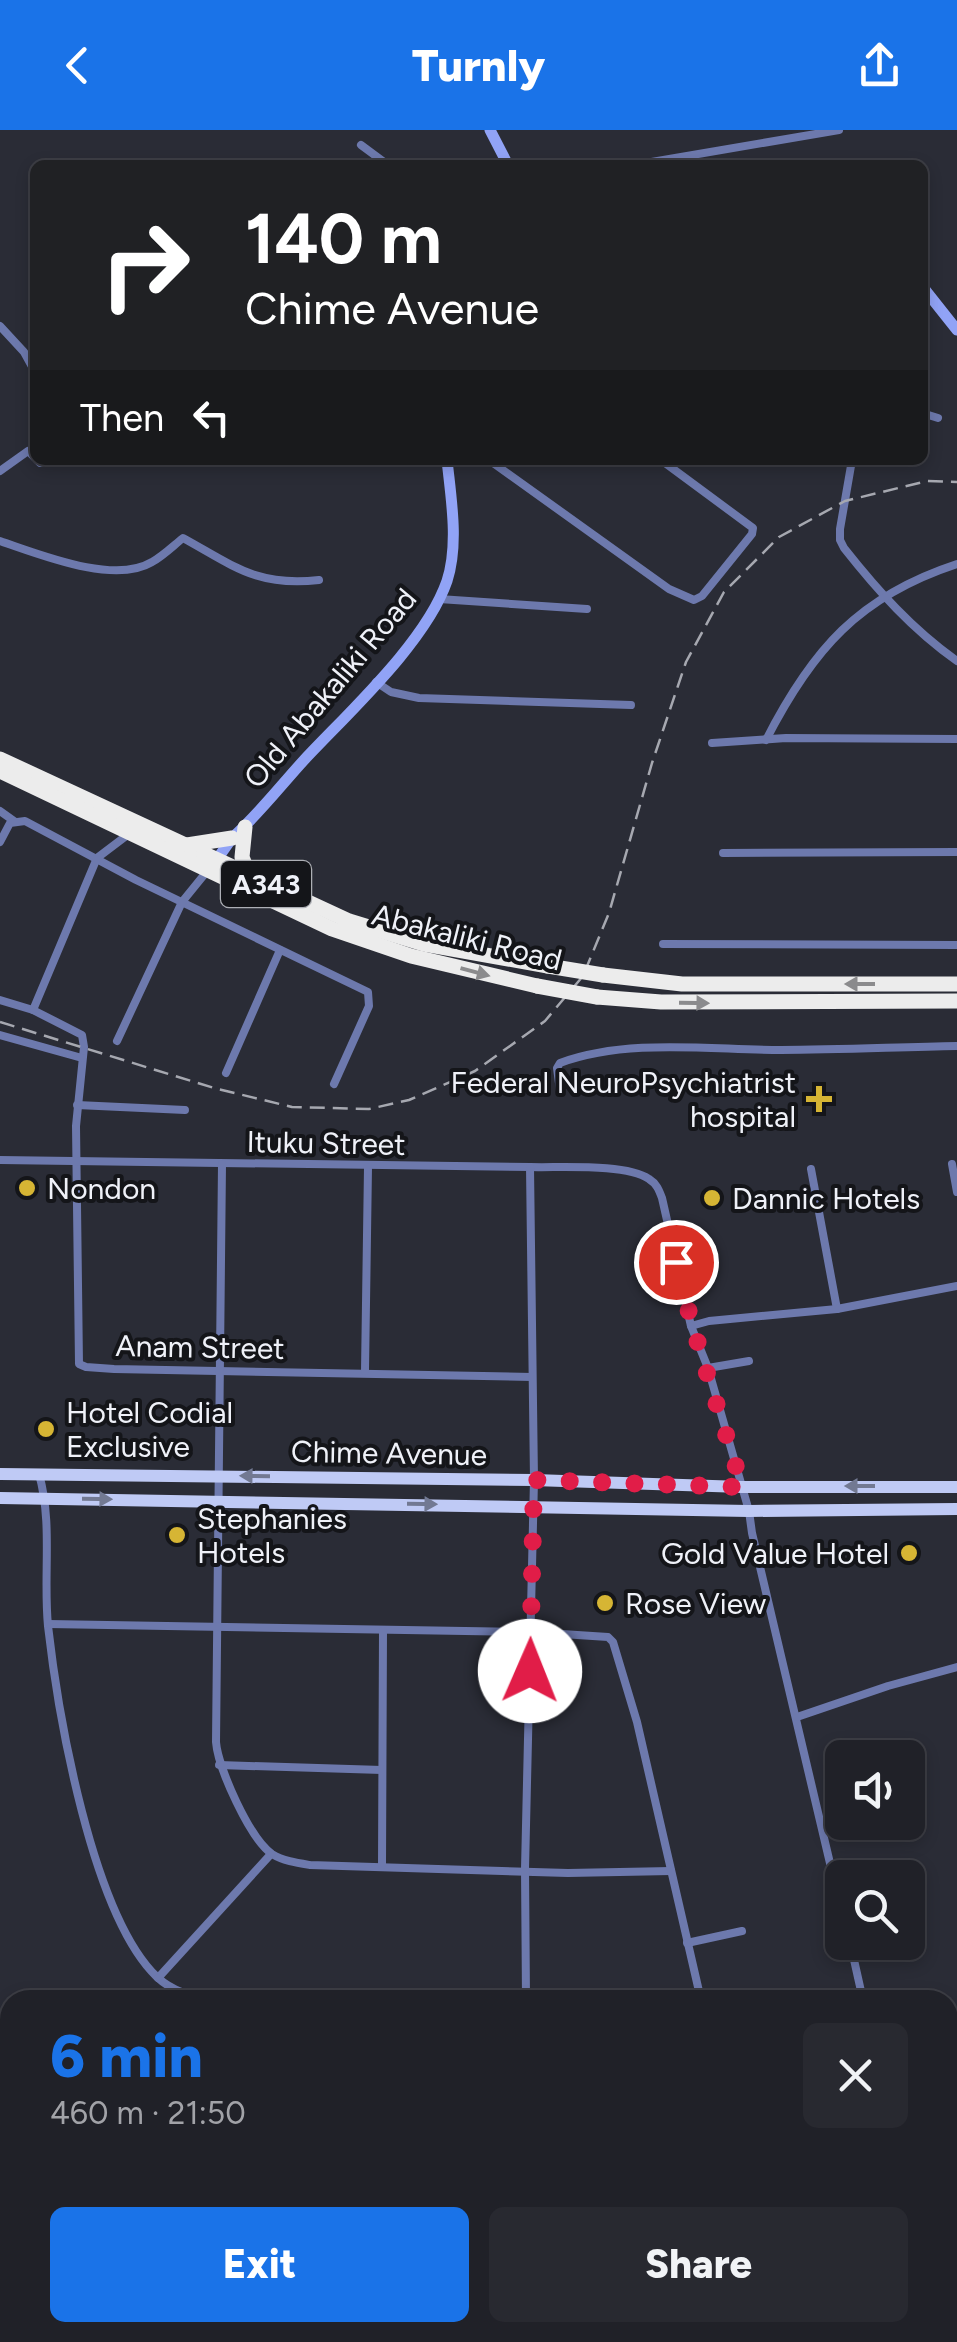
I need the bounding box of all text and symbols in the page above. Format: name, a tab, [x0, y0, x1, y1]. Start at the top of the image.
icon: back	[50, 38, 105, 93]
text: Turnly	[412, 38, 545, 92]
icon: share	[852, 38, 907, 93]
text: 140 m	[245, 196, 442, 281]
icon: right	[80, 200, 210, 330]
text: Chime Avenue	[245, 281, 539, 335]
icon: left	[184, 390, 239, 445]
text: Then	[80, 395, 164, 441]
street label: Old Abakaliki Road	[236, 581, 424, 795]
road number: A343	[221, 861, 311, 907]
street label: Abakaliki Road	[368, 896, 566, 978]
one-way arrow	[460, 965, 491, 980]
one-way arrow	[843, 976, 875, 992]
one-way arrow	[678, 995, 710, 1011]
place label: Federal NeuroPsychiatrist hospital	[451, 1064, 796, 1135]
marker: Federal NeuroPsychiatrist hospital	[806, 1086, 832, 1112]
street label: Ituku Street	[246, 1123, 406, 1163]
place label: Nondon	[47, 1170, 156, 1207]
marker: Nondon	[16, 1177, 38, 1199]
place label: Dannic Hotels	[732, 1180, 920, 1217]
marker: Dannic Hotels	[701, 1187, 723, 1209]
pin	[634, 1220, 719, 1305]
icon: arrive	[649, 1235, 704, 1290]
street label: Anam Street	[115, 1327, 285, 1367]
place label: Hotel Codial Exclusive	[66, 1394, 233, 1465]
marker: Hotel Codial Exclusive	[35, 1418, 57, 1440]
street label: Chime Avenue	[291, 1433, 487, 1473]
one-way arrow	[238, 1467, 270, 1483]
one-way arrow	[843, 1478, 875, 1494]
one-way arrow	[82, 1491, 114, 1507]
one-way arrow	[407, 1496, 439, 1512]
place label: Stephanies Hotels	[197, 1500, 347, 1571]
marker: Stephanies Hotels	[166, 1524, 188, 1546]
place label: Gold Value Hotel	[661, 1535, 889, 1572]
marker: Gold Value Hotel	[898, 1542, 920, 1564]
place label: Rose View	[625, 1585, 767, 1622]
marker: Rose View	[594, 1592, 616, 1614]
position arrow	[478, 1619, 582, 1723]
map controls	[825, 1740, 925, 1960]
button: sound	[825, 1740, 925, 1840]
button: search	[825, 1860, 925, 1960]
text: 6 min	[50, 2020, 203, 2092]
button: close	[803, 2023, 908, 2128]
text: 460 m · 21:50	[50, 2094, 246, 2132]
button: Exit	[50, 2207, 469, 2322]
button: Share	[489, 2207, 908, 2322]

